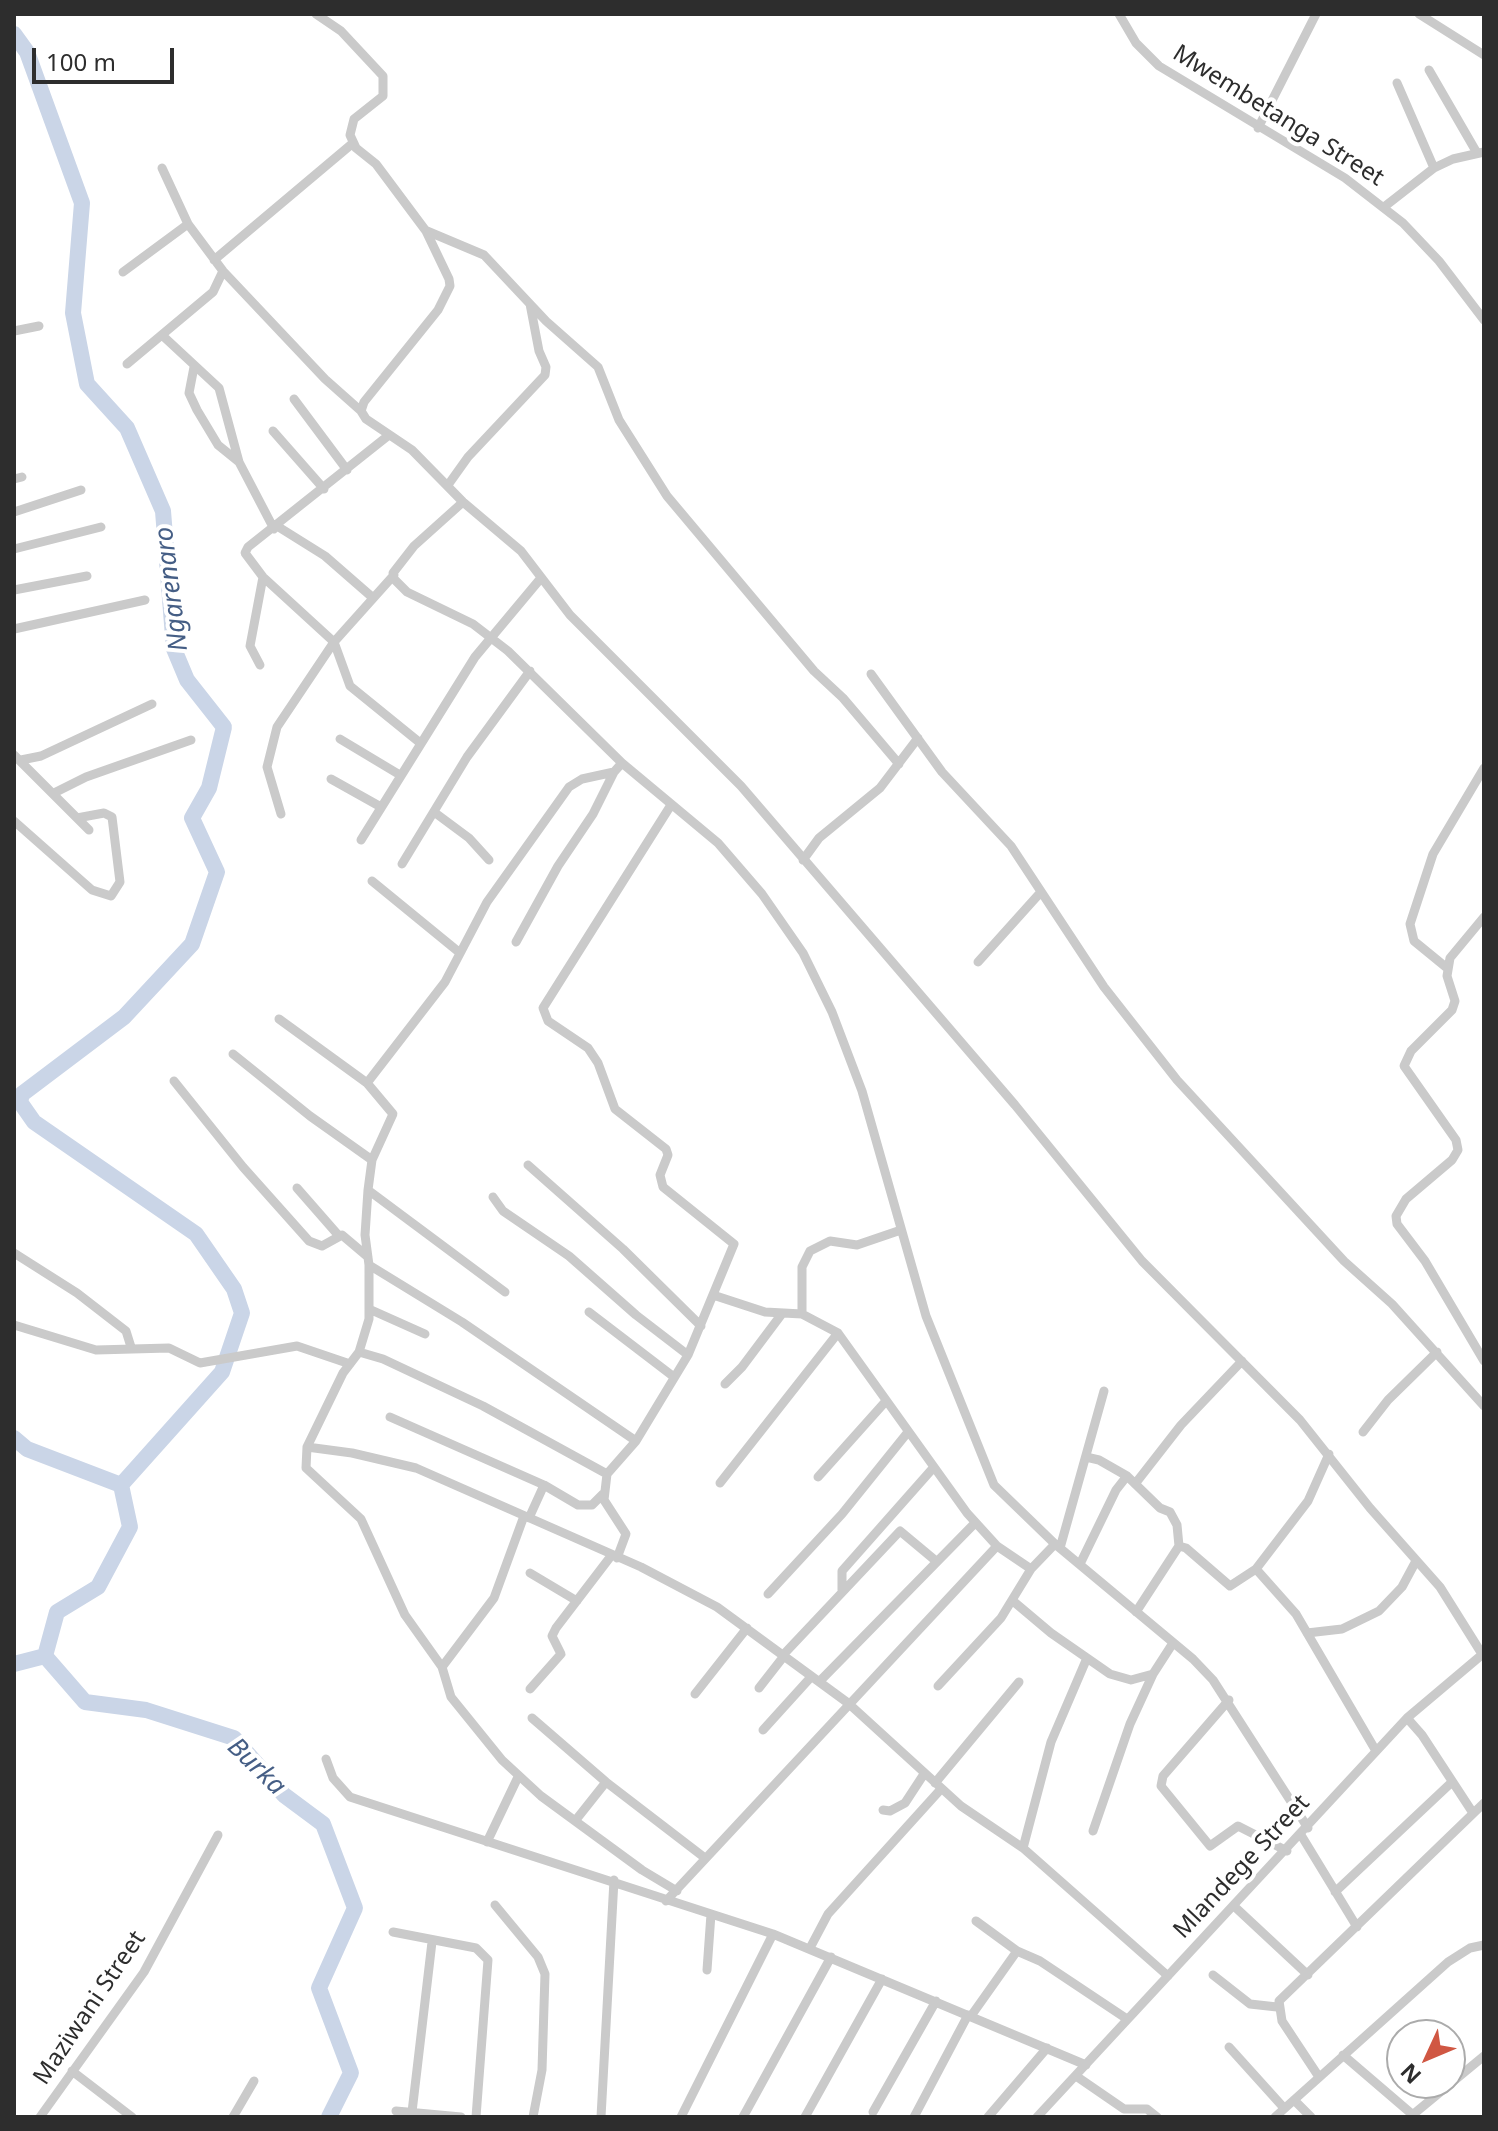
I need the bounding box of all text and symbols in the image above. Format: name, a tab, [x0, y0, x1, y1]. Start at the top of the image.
scale bar	[36, 32, 178, 82]
street label: Mwembetanga Street	[1167, 39, 1389, 193]
text: 100 m	[46, 45, 116, 78]
water label: Ngarenaro	[149, 525, 195, 653]
water label: Burka	[220, 1732, 292, 1802]
street label: Mlandege Street	[1168, 1789, 1316, 1945]
street label: Maziwani Street	[28, 1926, 152, 2090]
north arrow	[1386, 2019, 1466, 2099]
text: N	[1393, 2057, 1427, 2091]

